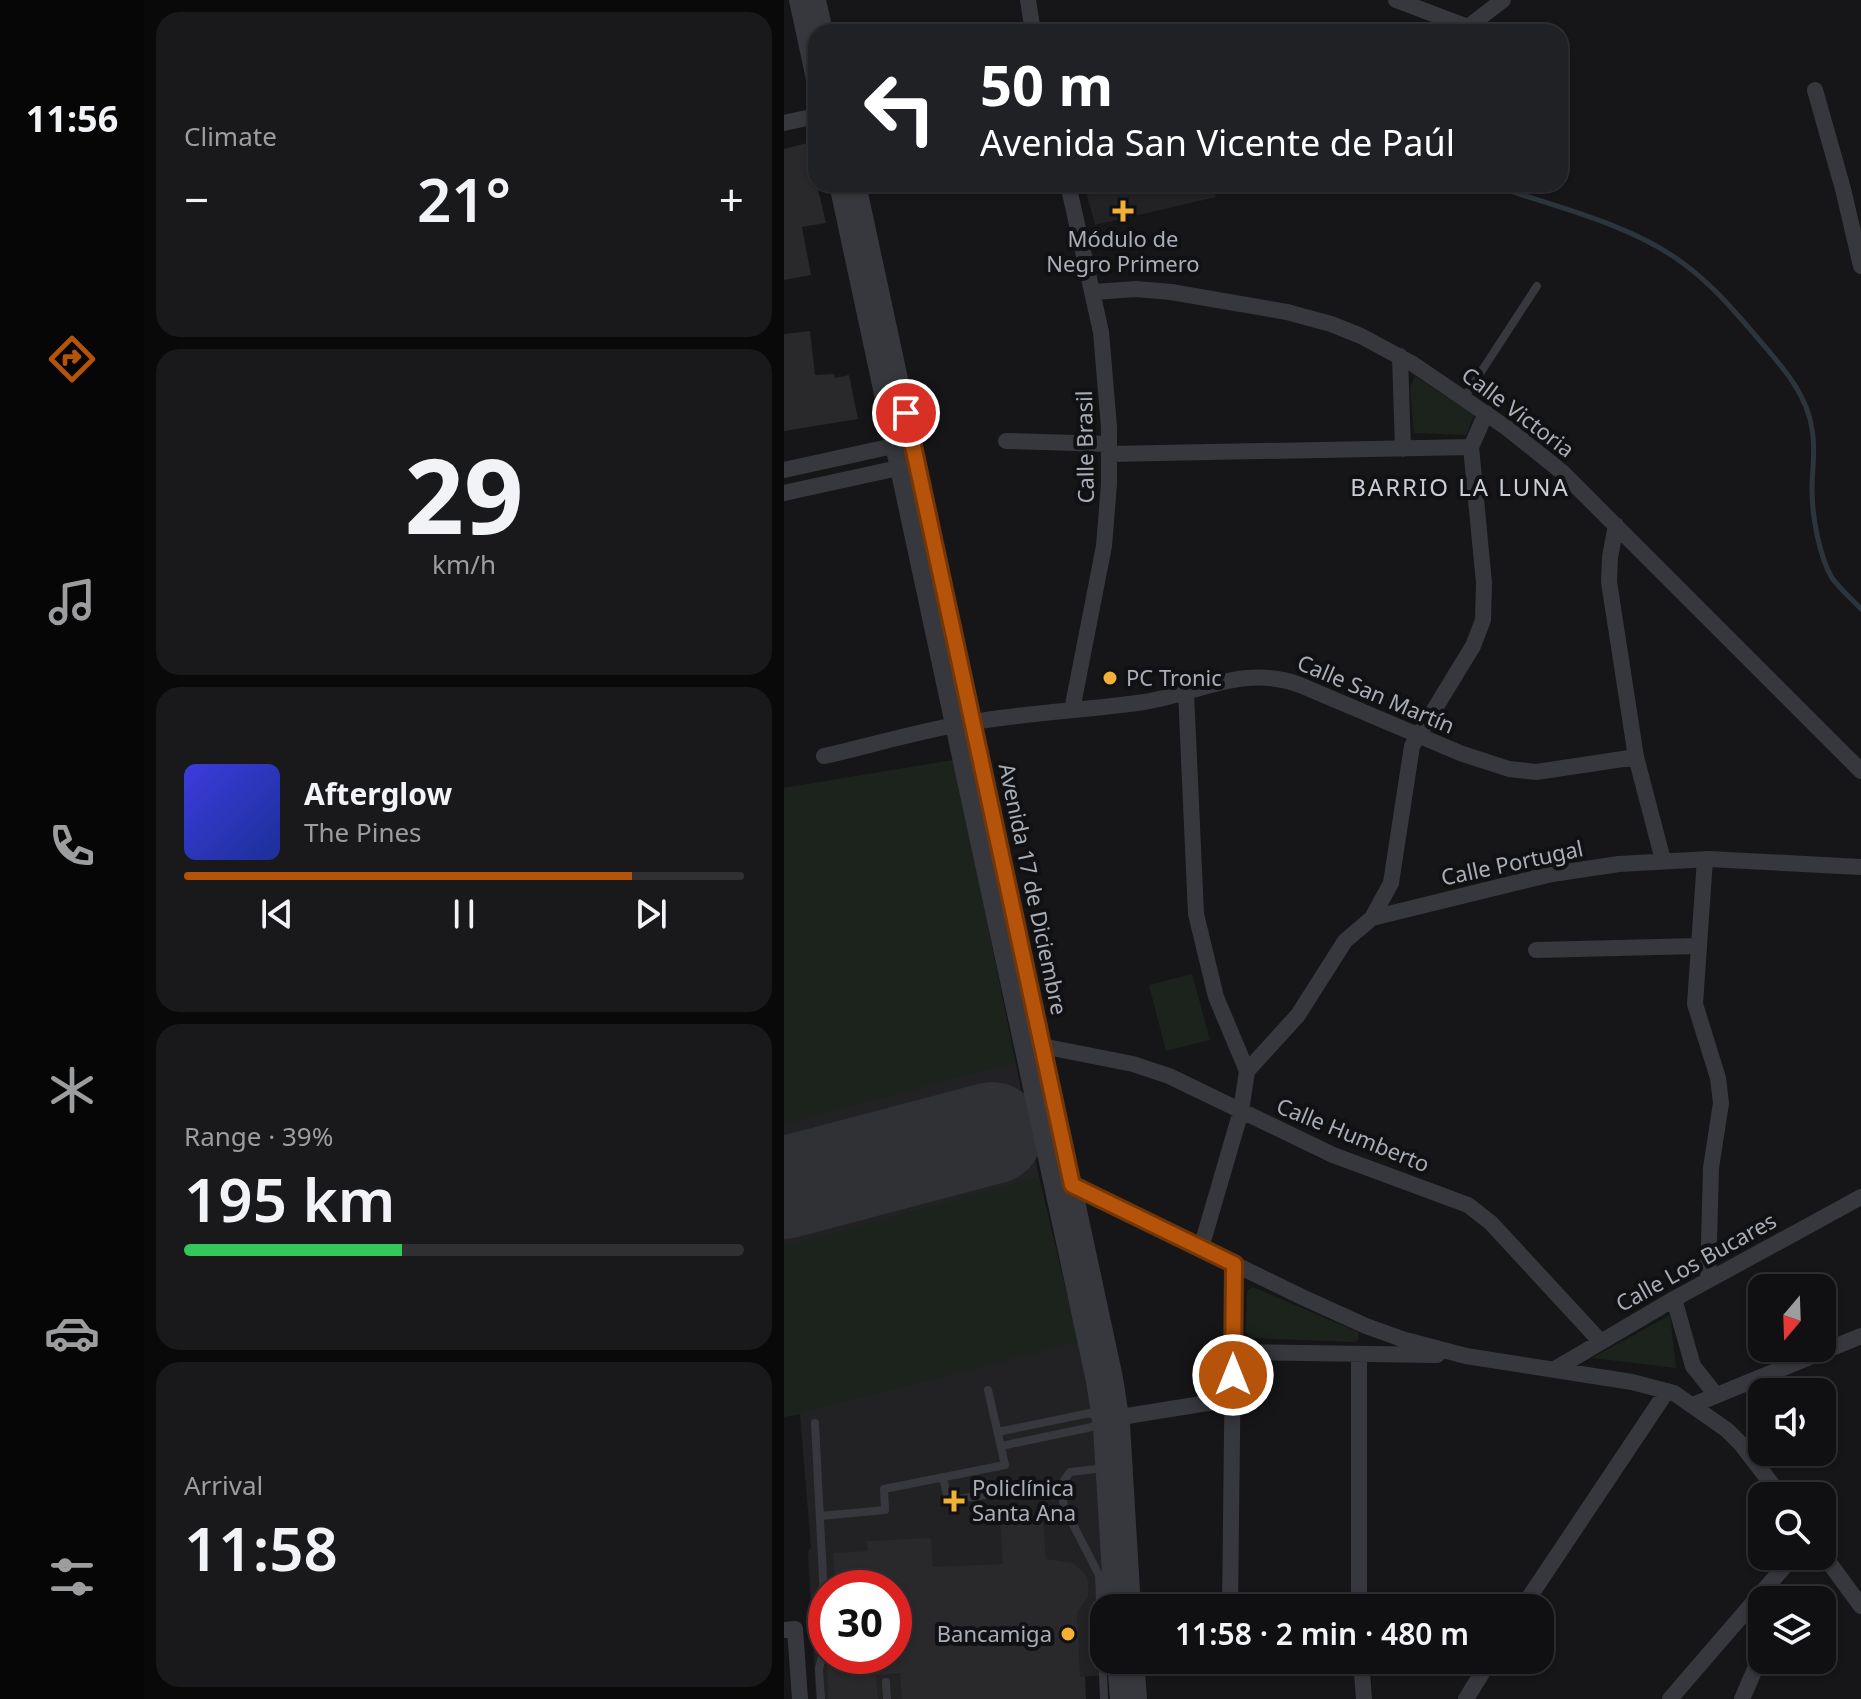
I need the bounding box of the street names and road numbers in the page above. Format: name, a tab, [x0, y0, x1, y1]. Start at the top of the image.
street label: Calle Victoria	[1456, 359, 1581, 463]
street label: Calle Brasil	[1068, 390, 1100, 504]
street label: Calle San Martín	[1293, 646, 1460, 740]
street label: Avenida 17 de Diciembre	[993, 760, 1075, 1017]
street label: Calle Portugal	[1438, 832, 1586, 892]
street label: Calle Humberto	[1272, 1090, 1434, 1178]
street label: Calle Los Bucares	[1610, 1205, 1781, 1318]

